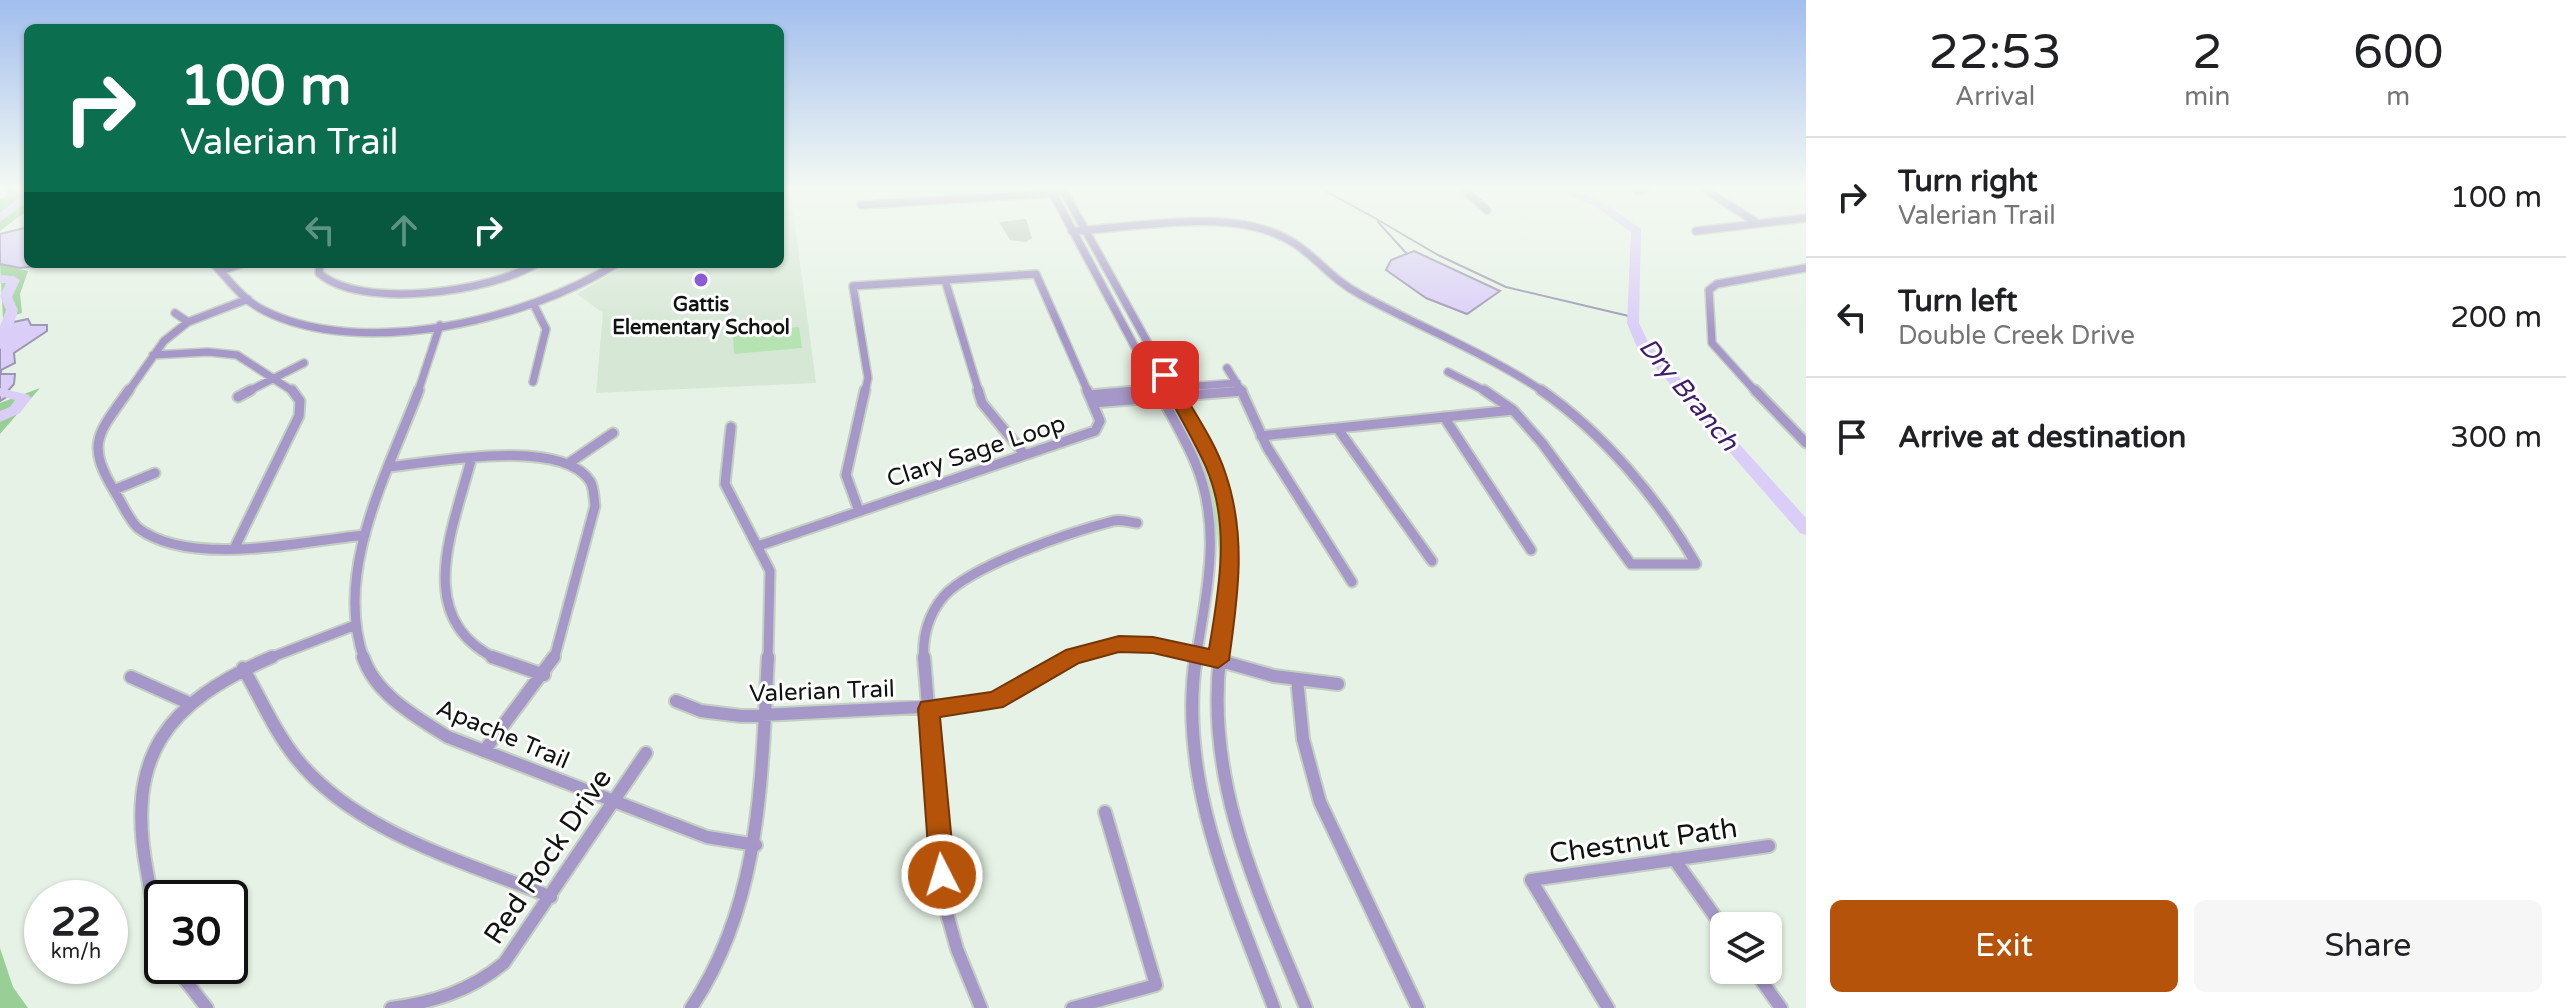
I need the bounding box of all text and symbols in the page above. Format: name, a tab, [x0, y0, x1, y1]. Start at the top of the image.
text: 22:53	[1929, 24, 2062, 82]
text: 2	[2192, 24, 2222, 82]
text: 600	[2353, 24, 2443, 82]
text: 100 m	[180, 53, 351, 120]
icon: right	[48, 56, 152, 160]
text: Arrival	[1955, 81, 2035, 112]
text: min	[2184, 81, 2230, 112]
text: m	[2386, 81, 2410, 112]
text: Valerian Trail	[180, 121, 399, 164]
text: Turn right	[1898, 163, 2038, 200]
icon: right	[1830, 175, 1874, 219]
text: 100 m	[2450, 179, 2542, 216]
text: Valerian Trail	[1898, 200, 2056, 231]
icon: left	[298, 208, 342, 252]
icon: ahead	[382, 208, 426, 252]
icon: right	[466, 208, 510, 252]
marker: Gattis Elementary School	[692, 271, 710, 289]
text: Turn left	[1898, 283, 2017, 320]
place label: Gattis Elementary School	[612, 293, 790, 340]
icon: left	[1830, 295, 1874, 339]
text: 200 m	[2450, 299, 2542, 336]
text: Double Creek Drive	[1898, 320, 2135, 351]
water label: Dry Branch	[1632, 332, 1746, 458]
pin	[1131, 341, 1199, 409]
icon: arrive	[1143, 353, 1187, 397]
street label: Clary Sage Loop	[883, 409, 1069, 494]
icon: arrive	[1830, 415, 1874, 459]
text: Arrive at destination	[1898, 419, 2186, 456]
text: 300 m	[2450, 419, 2542, 456]
street label: Valerian Trail	[749, 674, 895, 709]
street label: Apache Trail	[432, 693, 574, 775]
street label: Red Rock Drive	[477, 762, 619, 951]
street label: Chestnut Path	[1547, 811, 1739, 871]
position arrow	[900, 833, 984, 917]
speed limit sign: 30	[144, 880, 248, 984]
text: 22	[51, 898, 101, 946]
button: Exit	[1830, 900, 2178, 992]
button: Share	[2194, 900, 2542, 992]
map controls	[1710, 912, 1782, 984]
button: layers	[1710, 912, 1782, 984]
text: km/h	[51, 940, 101, 964]

